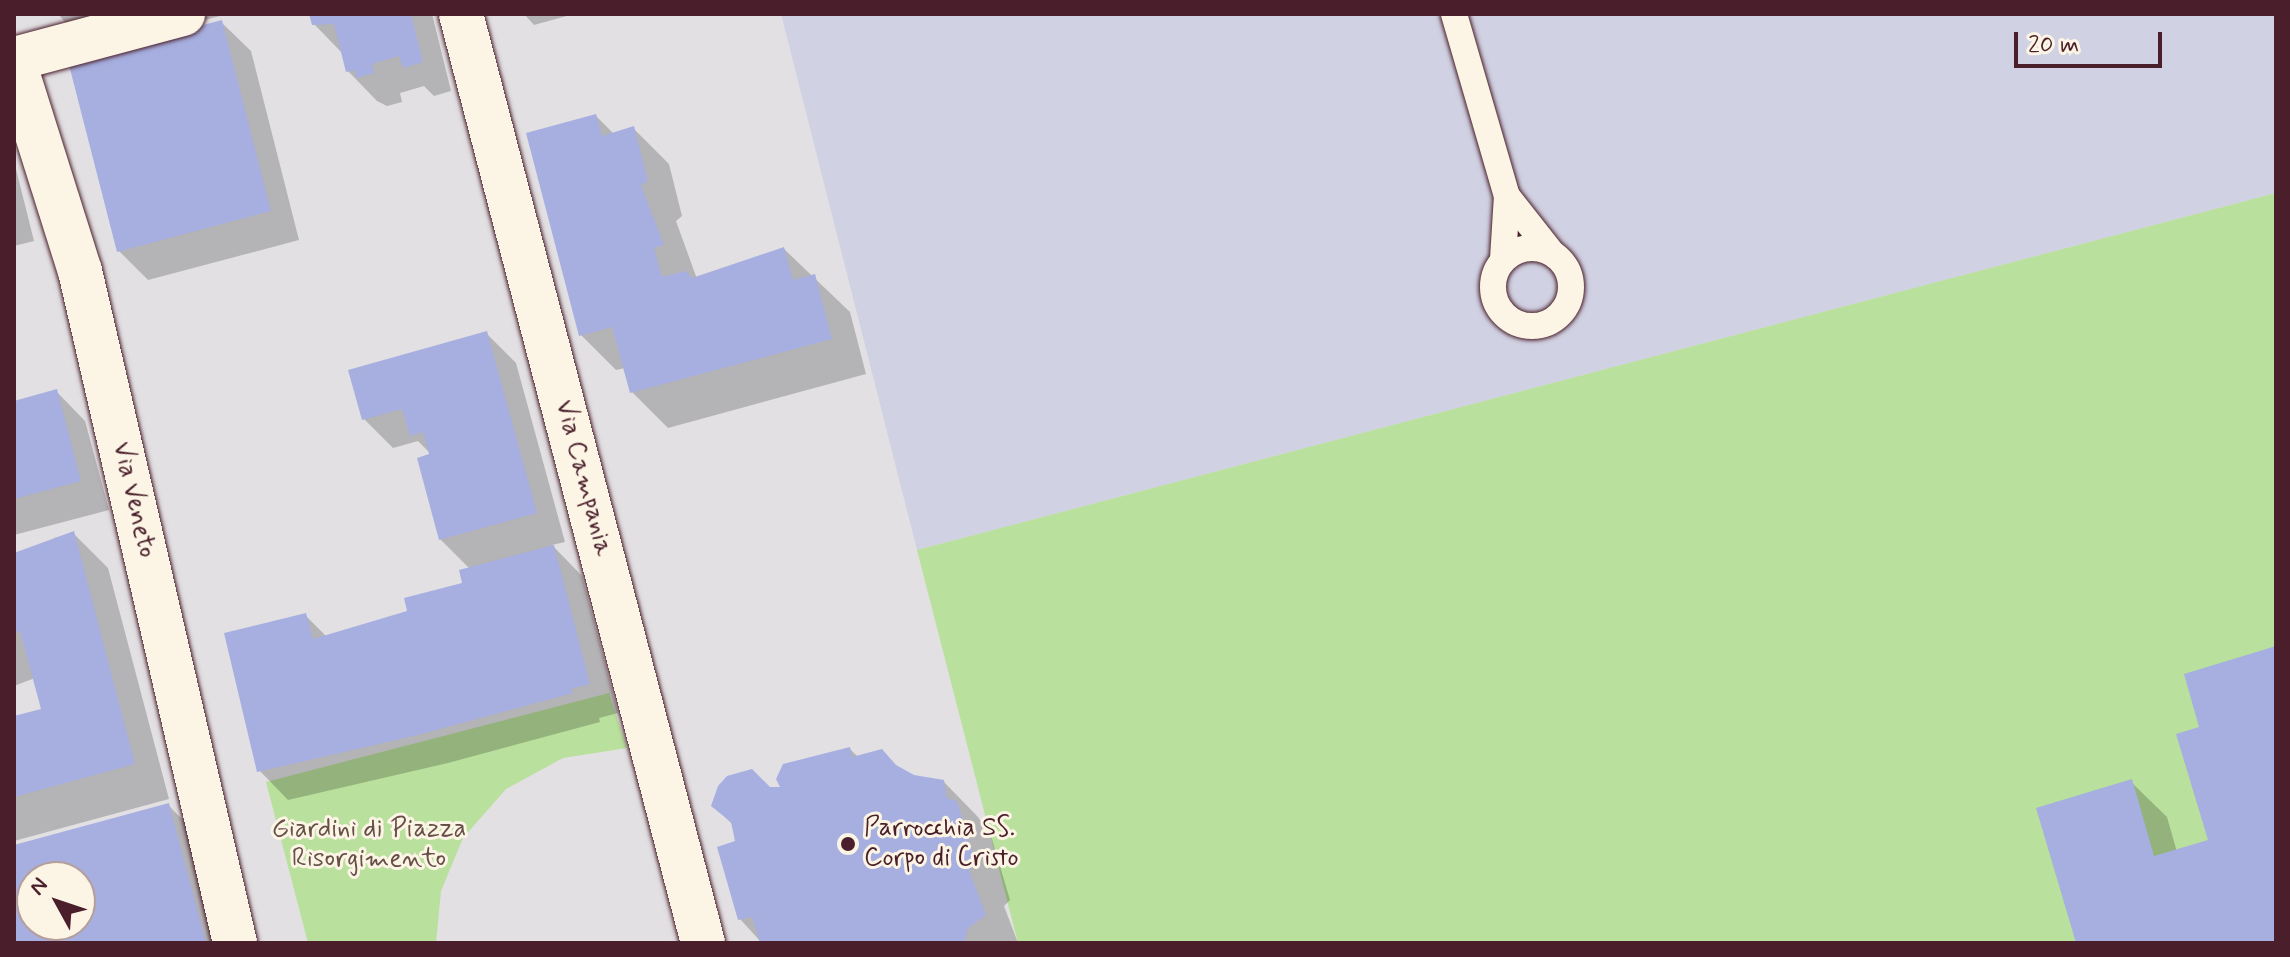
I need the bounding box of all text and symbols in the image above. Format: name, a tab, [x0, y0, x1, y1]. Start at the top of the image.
scale bar	[2018, 16, 2166, 66]
text: 20 m	[2028, 30, 2079, 61]
street label: Via Campania	[548, 399, 618, 557]
street label: Via Veneto	[105, 439, 161, 561]
place label: Parrocchia SS. Corpo di Cristo	[864, 813, 1020, 874]
park label: Giardini di Piazza Risorgimento	[273, 814, 465, 876]
marker: Parrocchia SS. Corpo di Cristo	[839, 835, 857, 853]
north arrow	[16, 861, 96, 941]
text: N	[24, 872, 55, 901]

